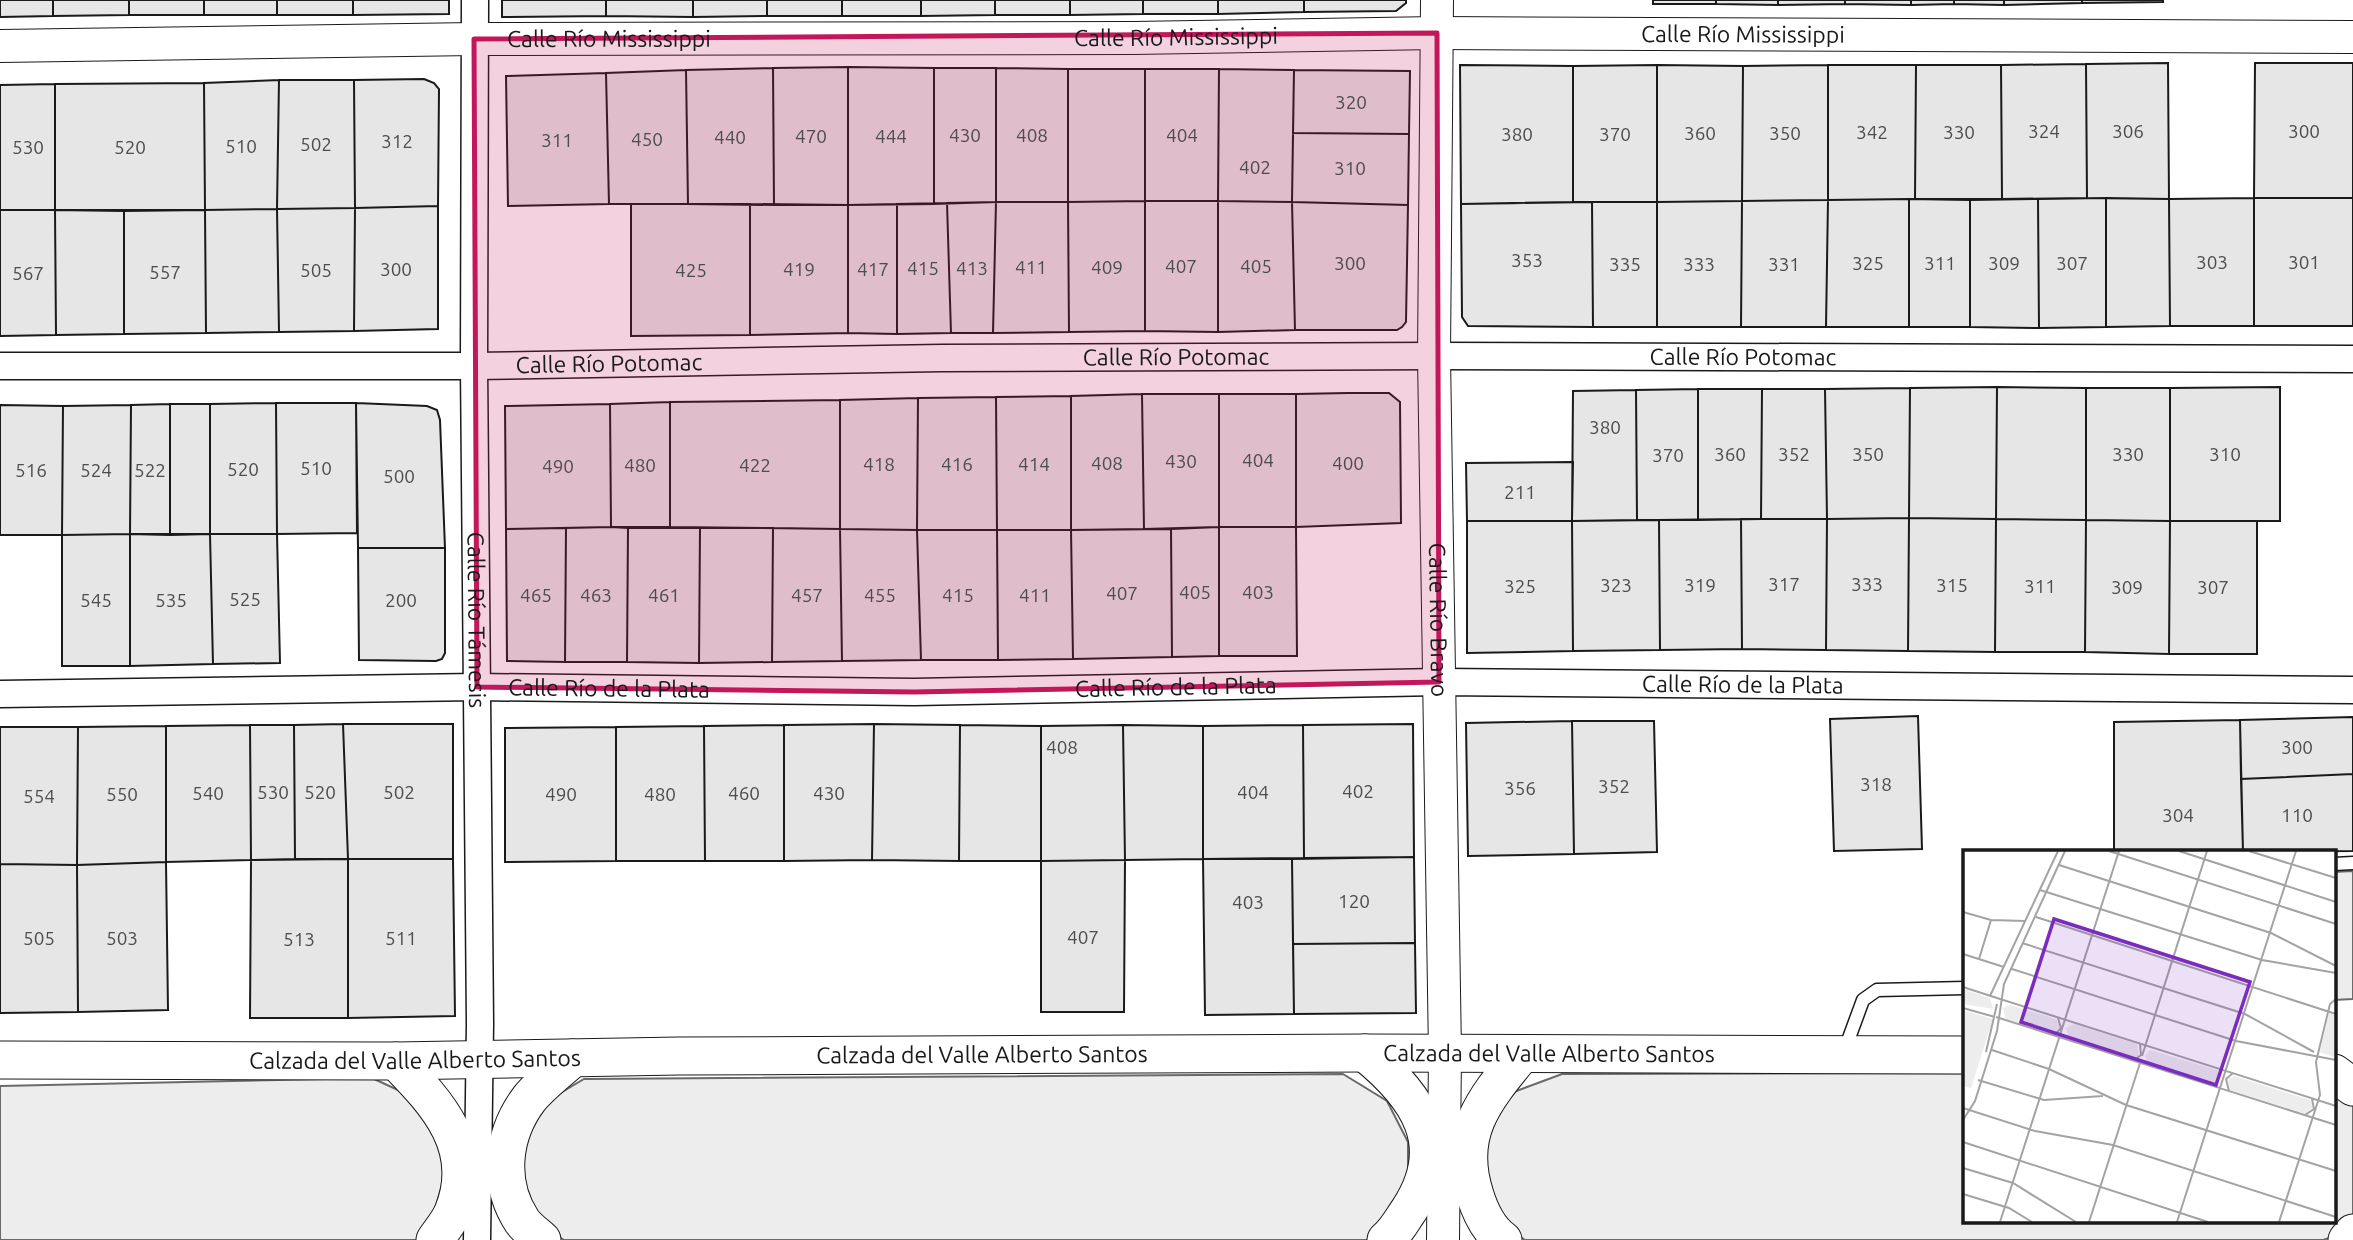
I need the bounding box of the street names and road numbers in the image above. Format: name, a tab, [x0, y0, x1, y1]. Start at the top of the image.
street label: Calle Río Mississippi	[1641, 21, 1845, 47]
street label: Calle Río Mississippi	[1074, 23, 1278, 50]
street label: Calle Río Mississippi	[507, 26, 711, 51]
street label: Calle Río Potomac	[1083, 344, 1270, 369]
street label: Calle Río Potomac	[1650, 344, 1837, 369]
street label: Calle Río Potomac	[515, 349, 703, 377]
street label: Calle Río Támesis	[464, 532, 490, 708]
street label: Calle Río Bravo	[1425, 543, 1452, 697]
street label: Calle Río de la Plata	[1642, 671, 1844, 698]
street label: Calle Río de la Plata	[1075, 672, 1277, 701]
street label: Calle Río de la Plata	[508, 674, 710, 702]
street label: Calzada del Valle Alberto Santos	[1383, 1040, 1715, 1066]
street label: Calzada del Valle Alberto Santos	[816, 1041, 1148, 1067]
street label: Calzada del Valle Alberto Santos	[249, 1045, 581, 1073]

